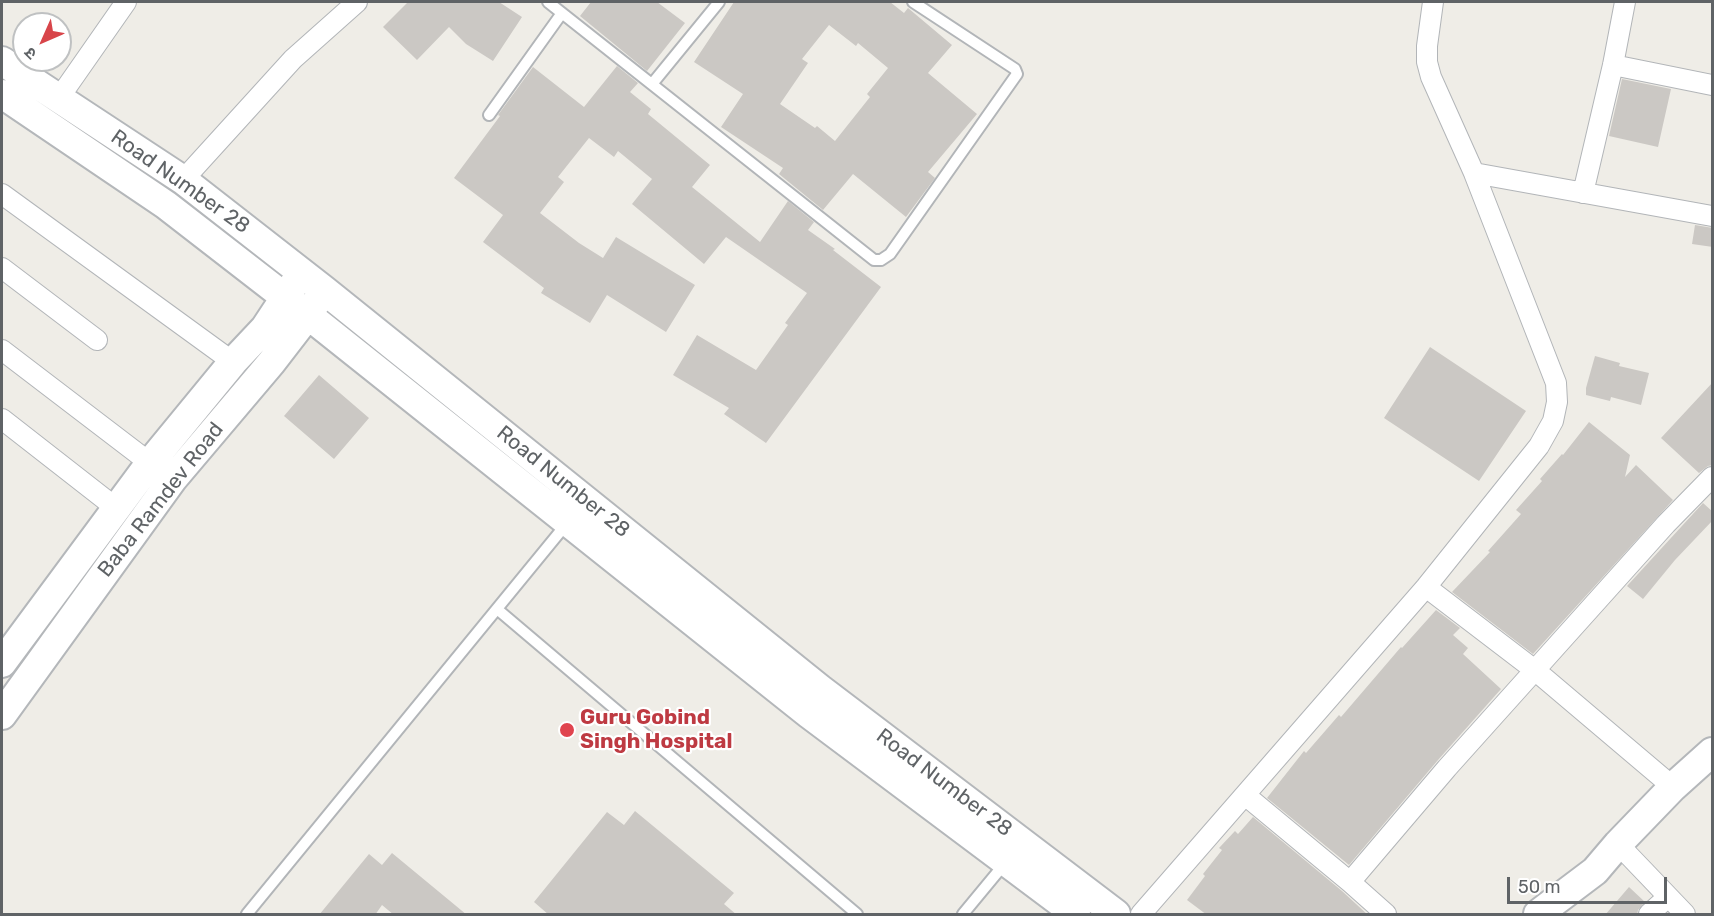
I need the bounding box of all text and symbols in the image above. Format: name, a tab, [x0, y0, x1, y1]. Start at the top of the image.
north arrow	[12, 12, 72, 72]
text: उ	[20, 44, 40, 64]
street label: Road Number 28	[106, 125, 254, 239]
street label: Baba Ramdev Road	[93, 418, 229, 582]
street label: Road Number 28	[491, 421, 635, 543]
place label: Guru Gobind Singh Hospital	[580, 705, 732, 755]
marker: Guru Gobind Singh Hospital	[558, 721, 576, 739]
street label: Road Number 28	[871, 724, 1017, 842]
scale bar	[1510, 865, 1670, 903]
text: 50 m	[1518, 876, 1561, 898]

